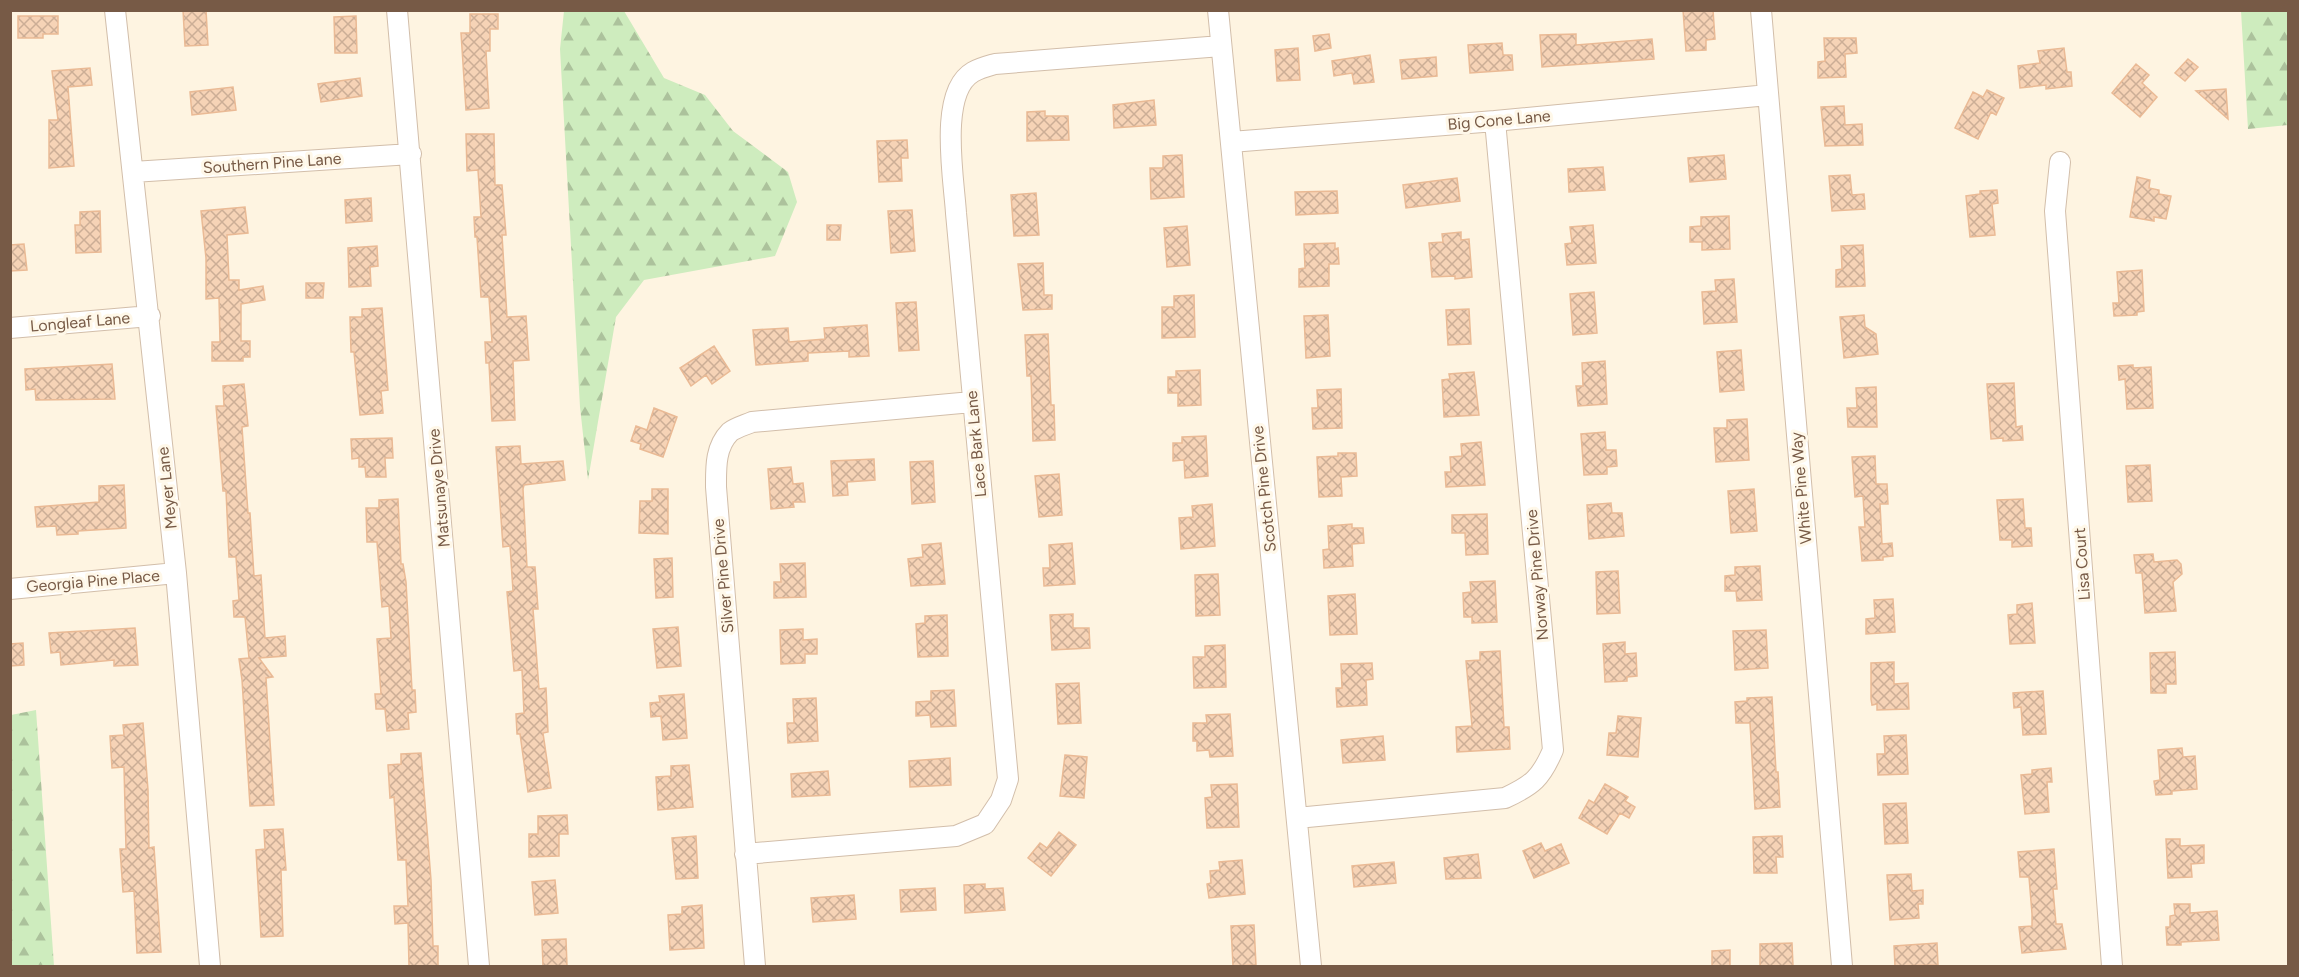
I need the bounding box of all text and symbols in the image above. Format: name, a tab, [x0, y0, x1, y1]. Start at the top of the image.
street label: Big Cone Lane	[1447, 106, 1552, 134]
street label: Southern Pine Lane	[202, 149, 342, 177]
street label: Longleaf Lane	[29, 308, 131, 336]
street label: Lace Bark Lane	[962, 390, 990, 498]
street label: Scotch Pine Drive	[1248, 425, 1280, 553]
street label: Matsunaye Drive	[424, 428, 454, 548]
street label: White Pine Way	[1787, 431, 1815, 545]
street label: Meyer Lane	[153, 446, 181, 530]
street label: Norway Pine Drive	[1522, 508, 1552, 641]
street label: Silver Pine Drive	[709, 518, 737, 634]
street label: Lisa Court	[2070, 527, 2094, 601]
street label: Georgia Pine Place	[26, 566, 161, 596]

